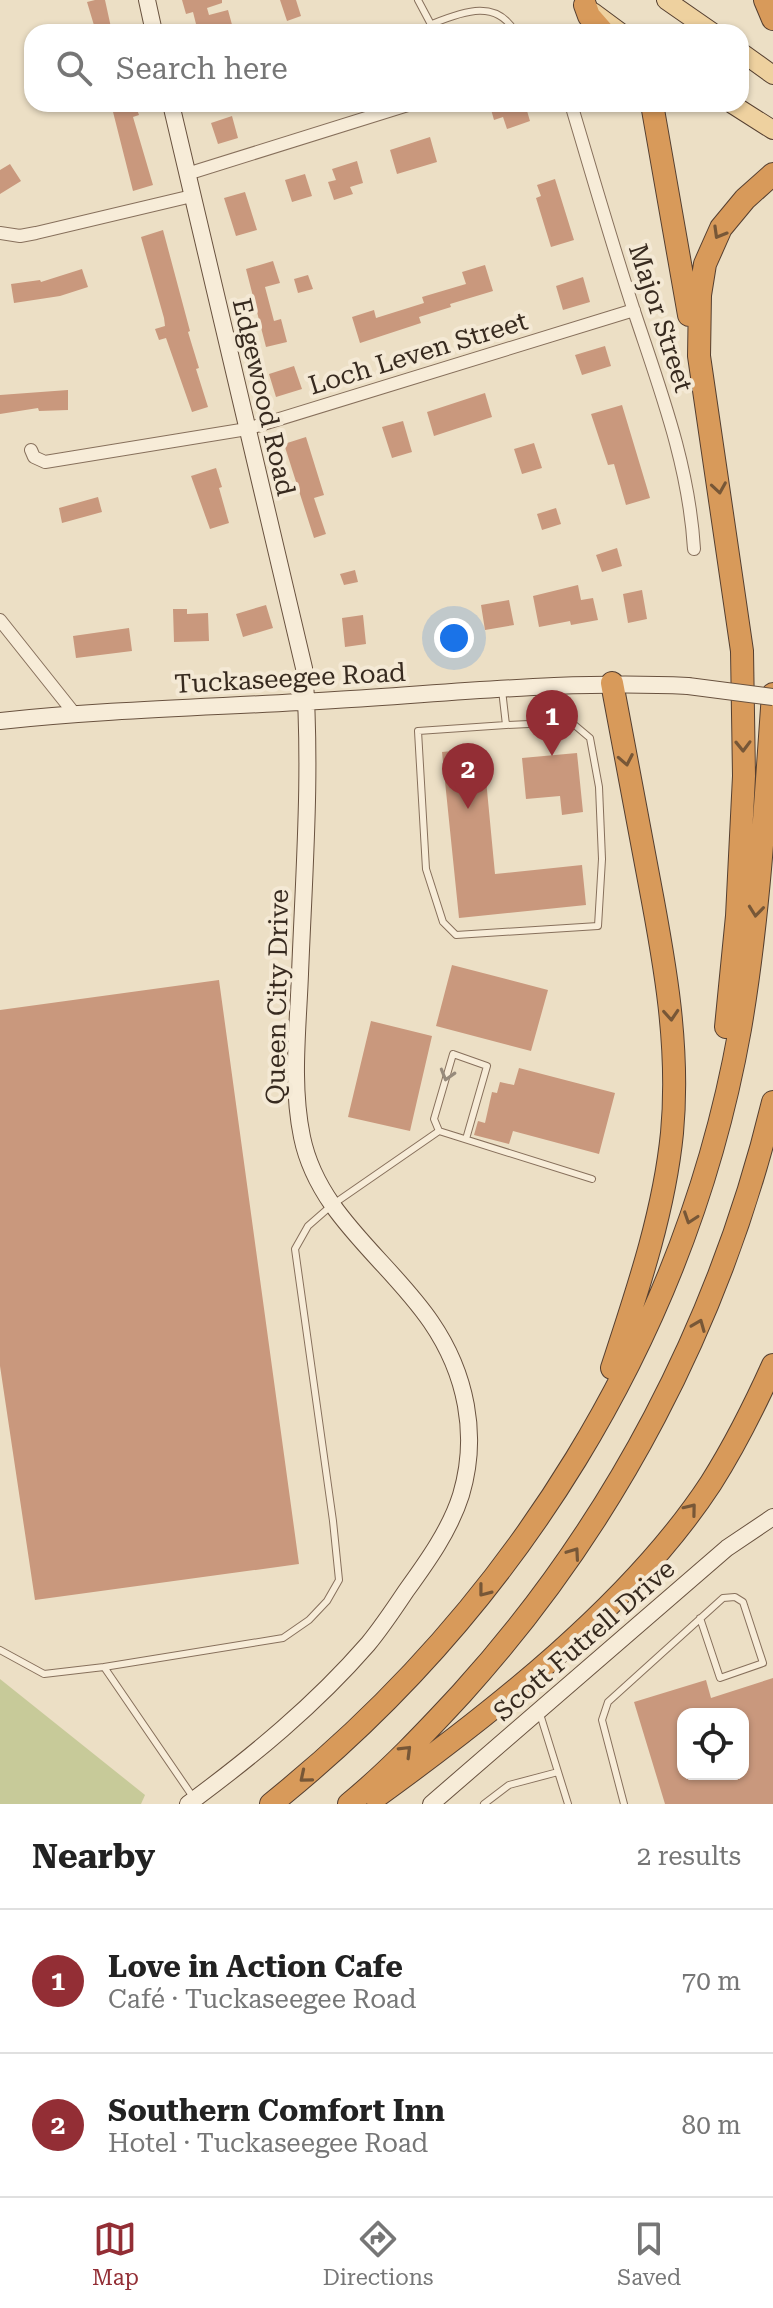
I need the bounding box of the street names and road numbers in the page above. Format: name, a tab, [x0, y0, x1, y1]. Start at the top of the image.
street label: Major Street	[623, 240, 699, 396]
street label: Edgewood Road	[227, 295, 301, 499]
street label: Loch Leven Street	[305, 305, 531, 401]
street label: Tuckaseegee Road	[174, 657, 407, 699]
street label: Queen City Drive	[260, 889, 294, 1105]
street label: Scott Futrell Drive	[487, 1553, 681, 1727]

